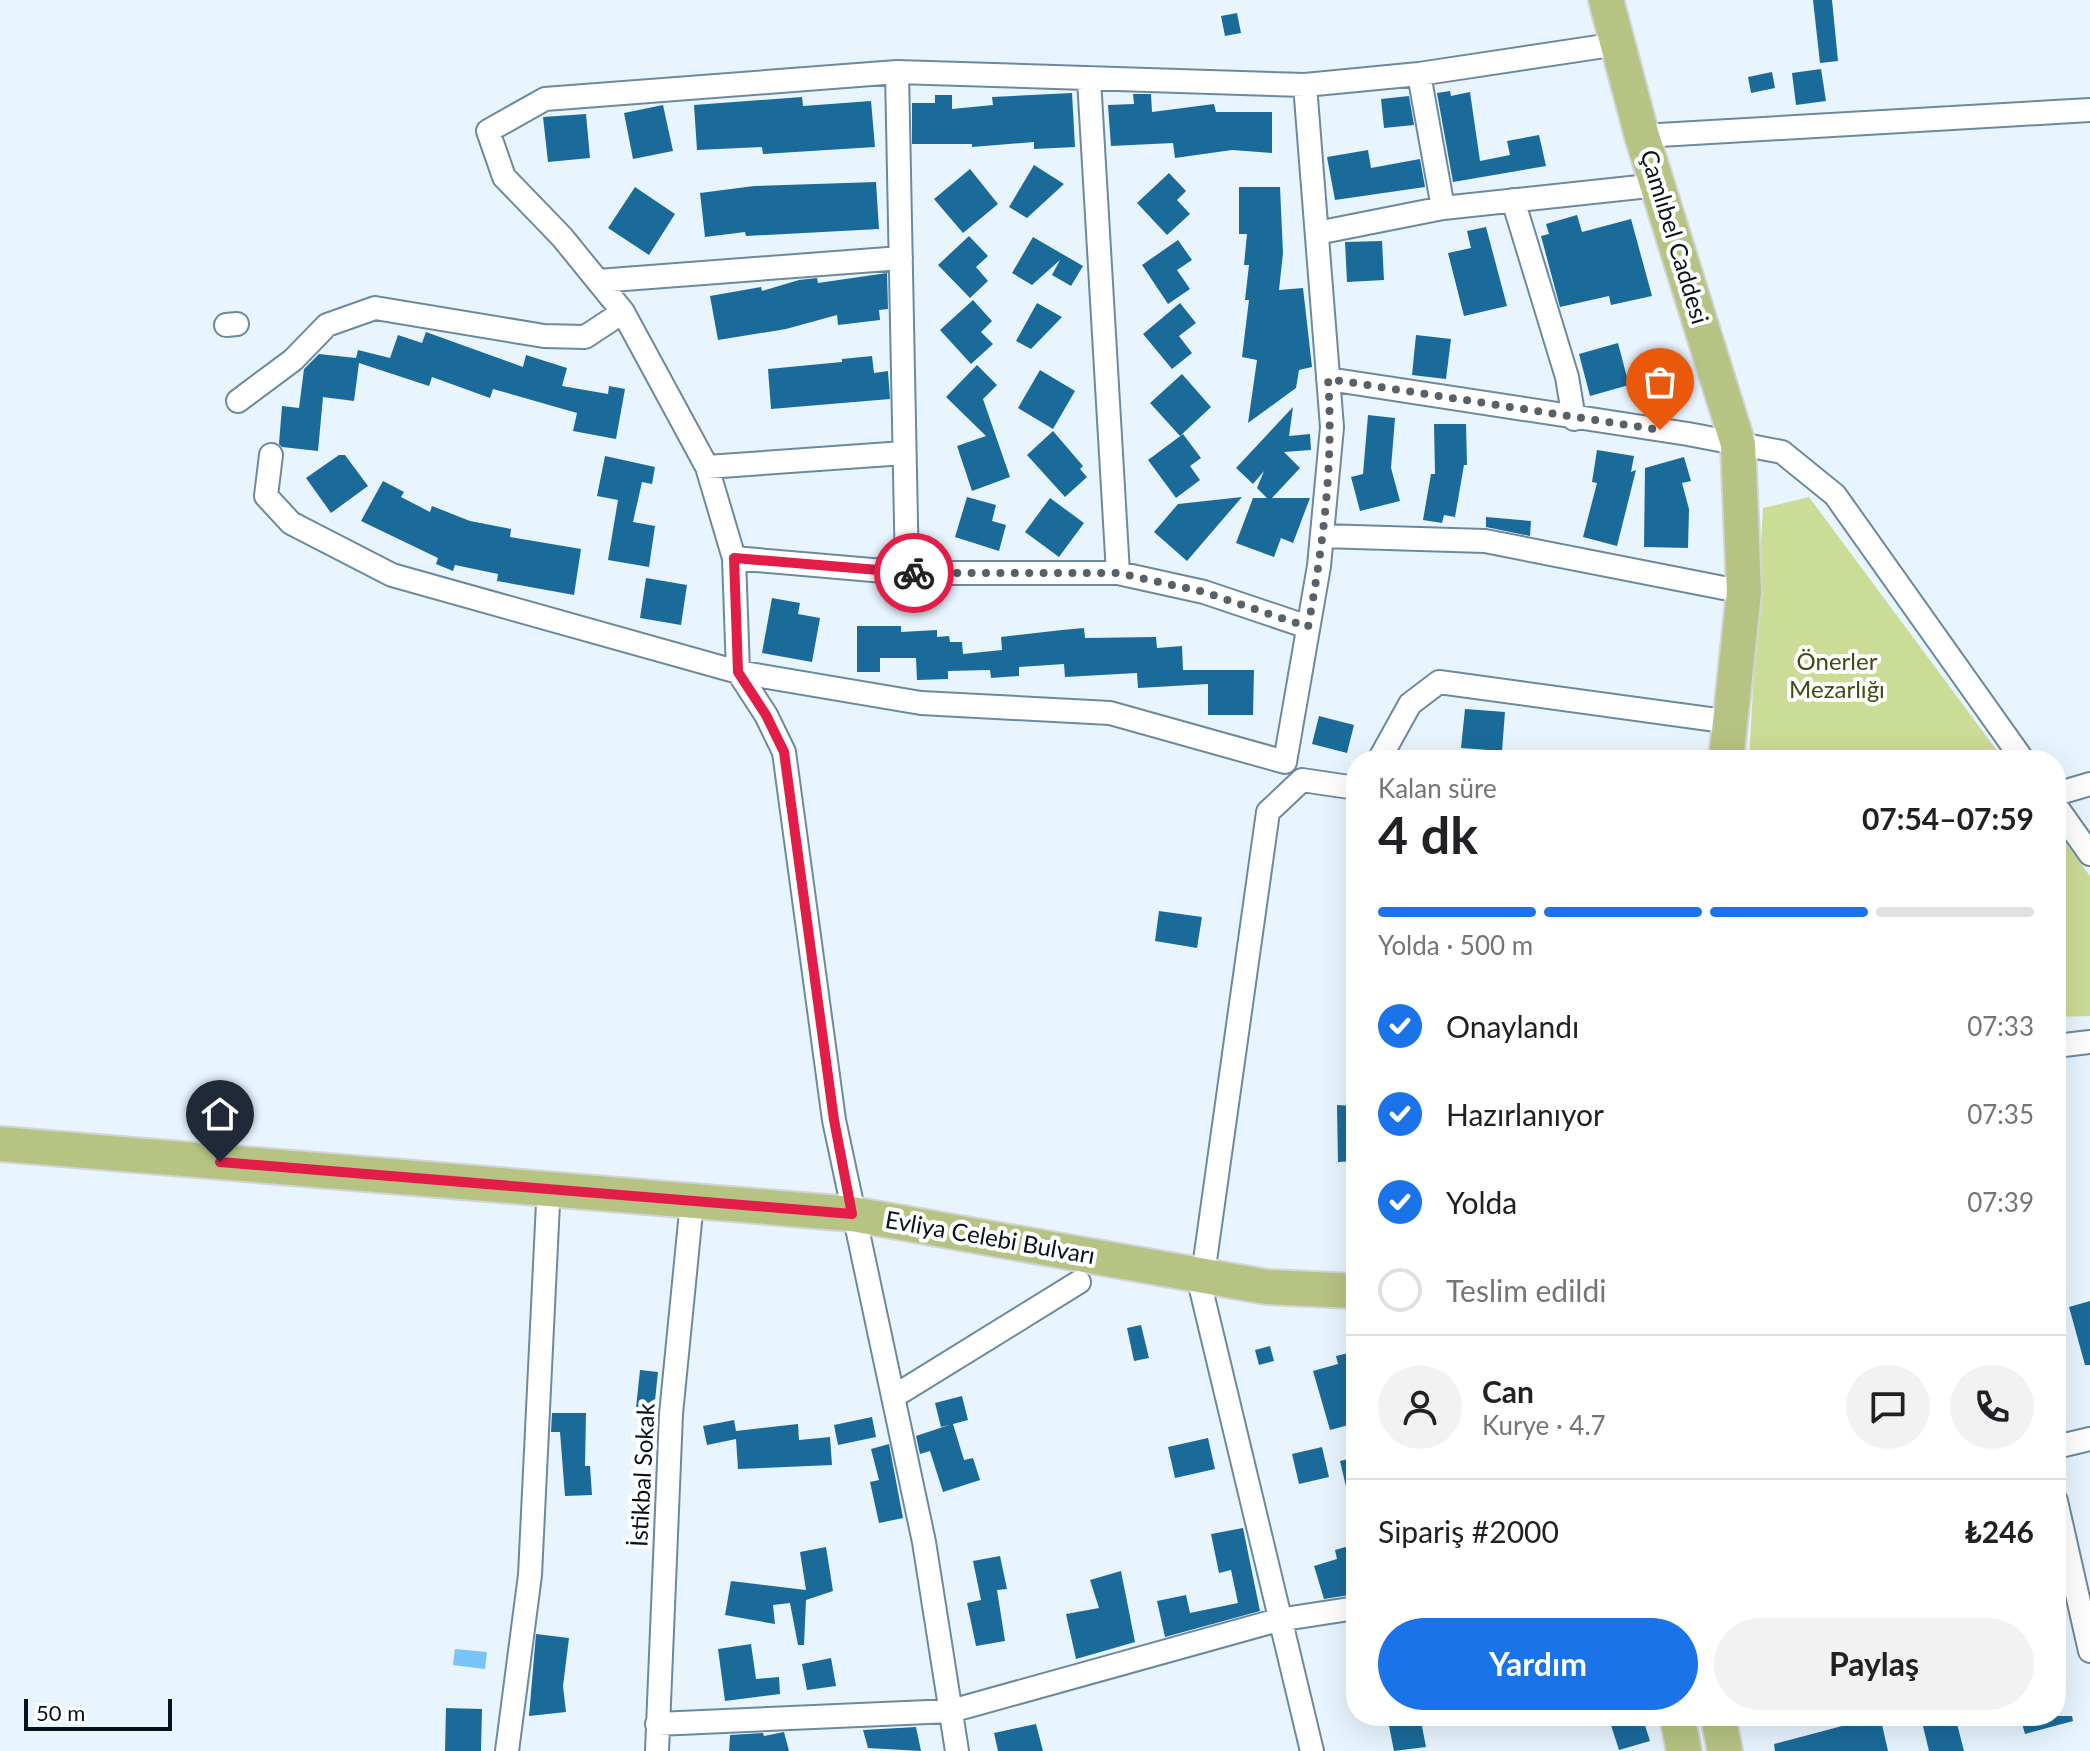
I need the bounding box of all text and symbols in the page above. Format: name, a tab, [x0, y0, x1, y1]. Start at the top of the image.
street label: Çamlıbel Caddesi	[1635, 146, 1716, 327]
pin	[1626, 348, 1694, 430]
icon: bag	[1638, 360, 1682, 404]
courier	[874, 533, 954, 613]
icon: bike	[892, 551, 936, 595]
park label: Önerler Mezarlığı	[1789, 646, 1885, 703]
text: Kalan süre	[1378, 772, 1497, 804]
text: 07:54–07:59	[1862, 800, 2034, 836]
text: 4 dk	[1378, 803, 1478, 865]
text: Yolda · 500 m	[1378, 929, 1533, 961]
icon: check	[1378, 1004, 1422, 1048]
text: Onaylandı	[1446, 1008, 1579, 1044]
text: 07:33	[1967, 1010, 2034, 1042]
pin	[186, 1080, 254, 1162]
icon: home	[198, 1092, 242, 1136]
icon: check	[1378, 1092, 1422, 1136]
text: Hazırlanıyor	[1446, 1096, 1604, 1132]
text: 07:35	[1967, 1098, 2034, 1130]
icon: check	[1378, 1180, 1422, 1224]
text: Yolda	[1446, 1184, 1517, 1220]
text: 07:39	[1967, 1186, 2034, 1218]
street label: Evliya Celebi Bulvarı	[883, 1204, 1097, 1269]
text: Teslim edildi	[1446, 1272, 1606, 1308]
button: person	[1378, 1365, 1462, 1449]
button: chat	[1846, 1365, 1930, 1449]
button: phone	[1950, 1365, 2034, 1449]
text: Can	[1482, 1373, 1534, 1409]
street label: İstikbal Sokak	[623, 1402, 660, 1547]
text: Kurye · 4.7	[1482, 1409, 1606, 1441]
text: Sipariş #2000	[1378, 1513, 1559, 1549]
text: ₺246	[1964, 1513, 2034, 1549]
button: Yardım	[1378, 1618, 1698, 1710]
button: Paylaş	[1714, 1618, 2034, 1710]
scale bar	[24, 1695, 172, 1731]
text: 50 m	[36, 1699, 85, 1726]

